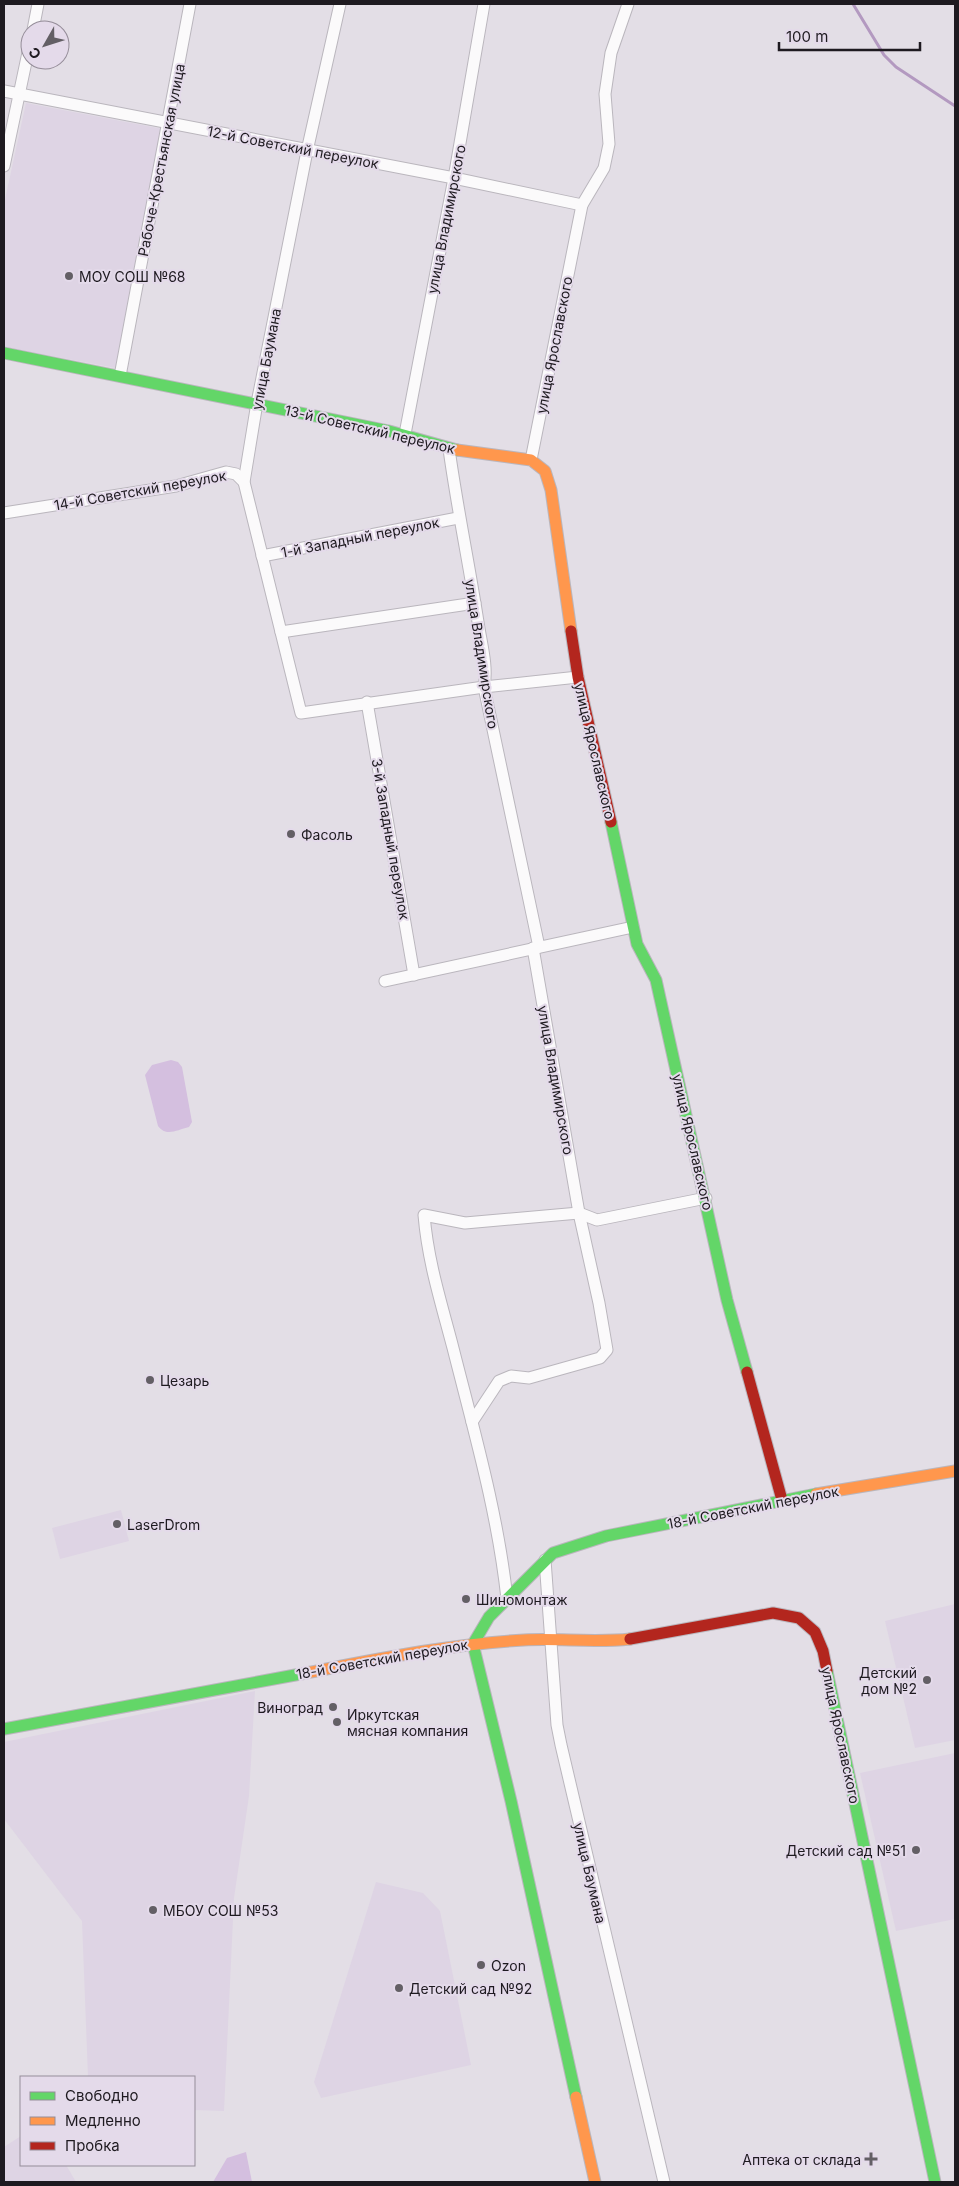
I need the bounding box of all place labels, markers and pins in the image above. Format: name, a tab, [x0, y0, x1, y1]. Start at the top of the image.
place label: МОУ СОШ №68	[79, 268, 186, 285]
marker: МОУ СОШ №68	[63, 270, 75, 282]
place label: Фасоль	[301, 826, 353, 843]
marker: Фасоль	[285, 828, 297, 840]
place label: Цезарь	[160, 1372, 210, 1389]
marker: Цезарь	[144, 1374, 156, 1386]
place label: LaseгDrom	[127, 1516, 200, 1533]
marker: LaseгDrom	[111, 1518, 123, 1530]
place label: Шиномонтаж	[476, 1591, 568, 1608]
marker: Шиномонтаж	[460, 1593, 472, 1605]
place label: Детский дом №2	[859, 1664, 917, 1697]
marker: Детский дом №2	[921, 1674, 933, 1686]
place label: Виноград	[257, 1699, 323, 1716]
marker: Виноград	[327, 1701, 339, 1713]
place label: Иркутская мясная компания	[347, 1706, 468, 1739]
marker: Иркутская мясная компания	[331, 1716, 343, 1728]
place label: Детский сад №51	[786, 1842, 906, 1859]
marker: Детский сад №51	[910, 1844, 922, 1856]
place label: МБОУ СОШ №53	[163, 1902, 278, 1919]
marker: МБОУ СОШ №53	[147, 1904, 159, 1916]
place label: Ozon	[491, 1957, 526, 1974]
marker: Ozon	[475, 1959, 487, 1971]
place label: Детский сад №92	[409, 1980, 532, 1997]
marker: Детский сад №92	[393, 1982, 405, 1994]
place label: Аптека от склада	[742, 2151, 861, 2168]
marker: Аптека от склада	[865, 2153, 877, 2165]

